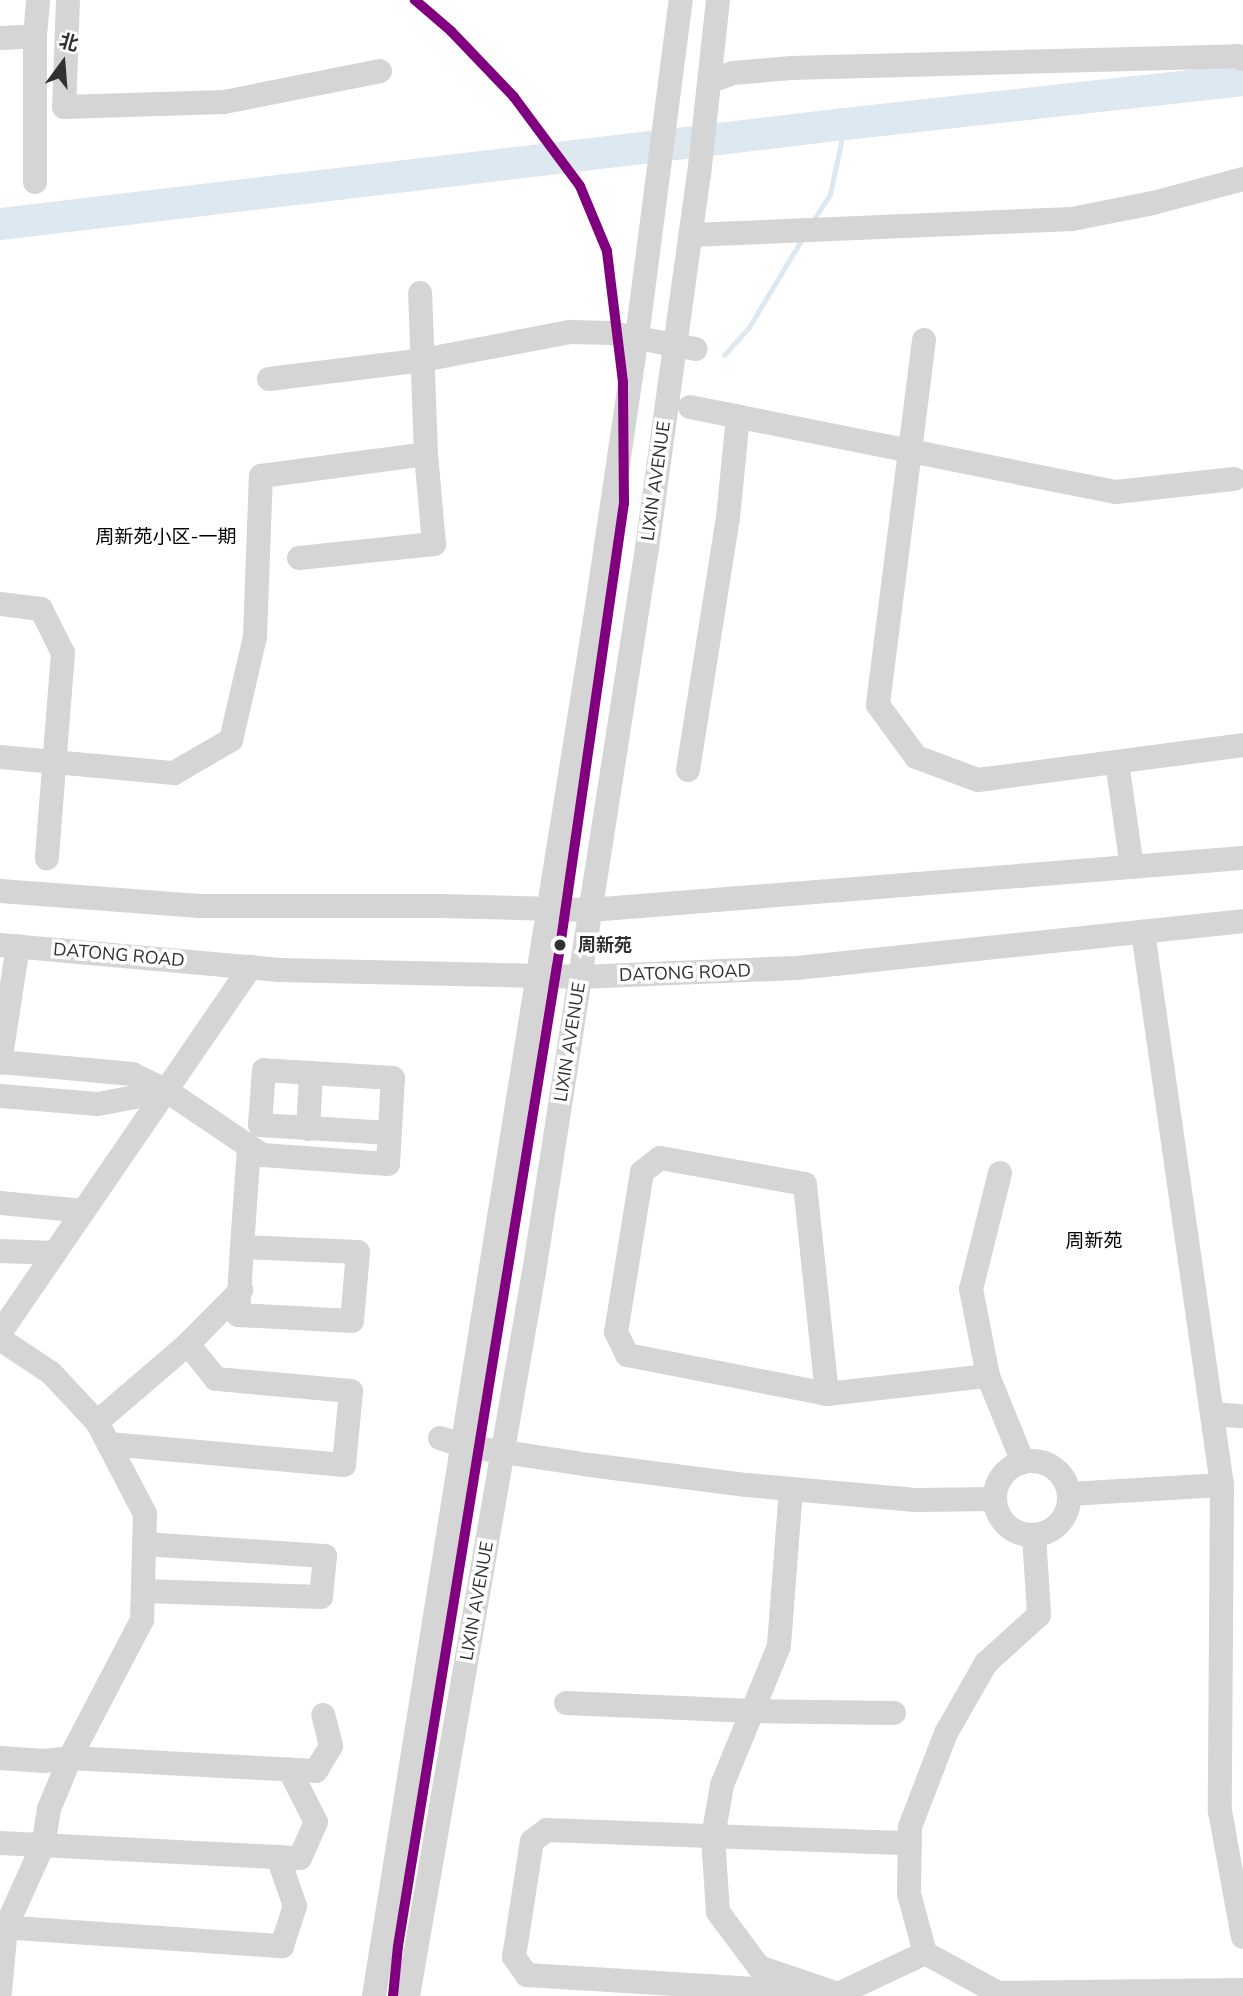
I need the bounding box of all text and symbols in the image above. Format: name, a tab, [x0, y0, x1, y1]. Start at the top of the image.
north arrow	[28, 28, 98, 98]
text: 北	[56, 28, 82, 58]
street label: LIXIN AVENUE	[637, 420, 675, 542]
district label: 周新苑小区-一期	[95, 527, 237, 549]
marker: 周新苑	[549, 934, 571, 956]
place label: 周新苑	[578, 934, 632, 956]
street label: DATONG ROAD	[52, 938, 186, 972]
street label: DATONG ROAD	[619, 960, 751, 986]
street label: LIXIN AVENUE	[550, 981, 590, 1103]
district label: 周新苑	[1066, 1231, 1122, 1253]
street label: LIXIN AVENUE	[456, 1540, 498, 1662]

